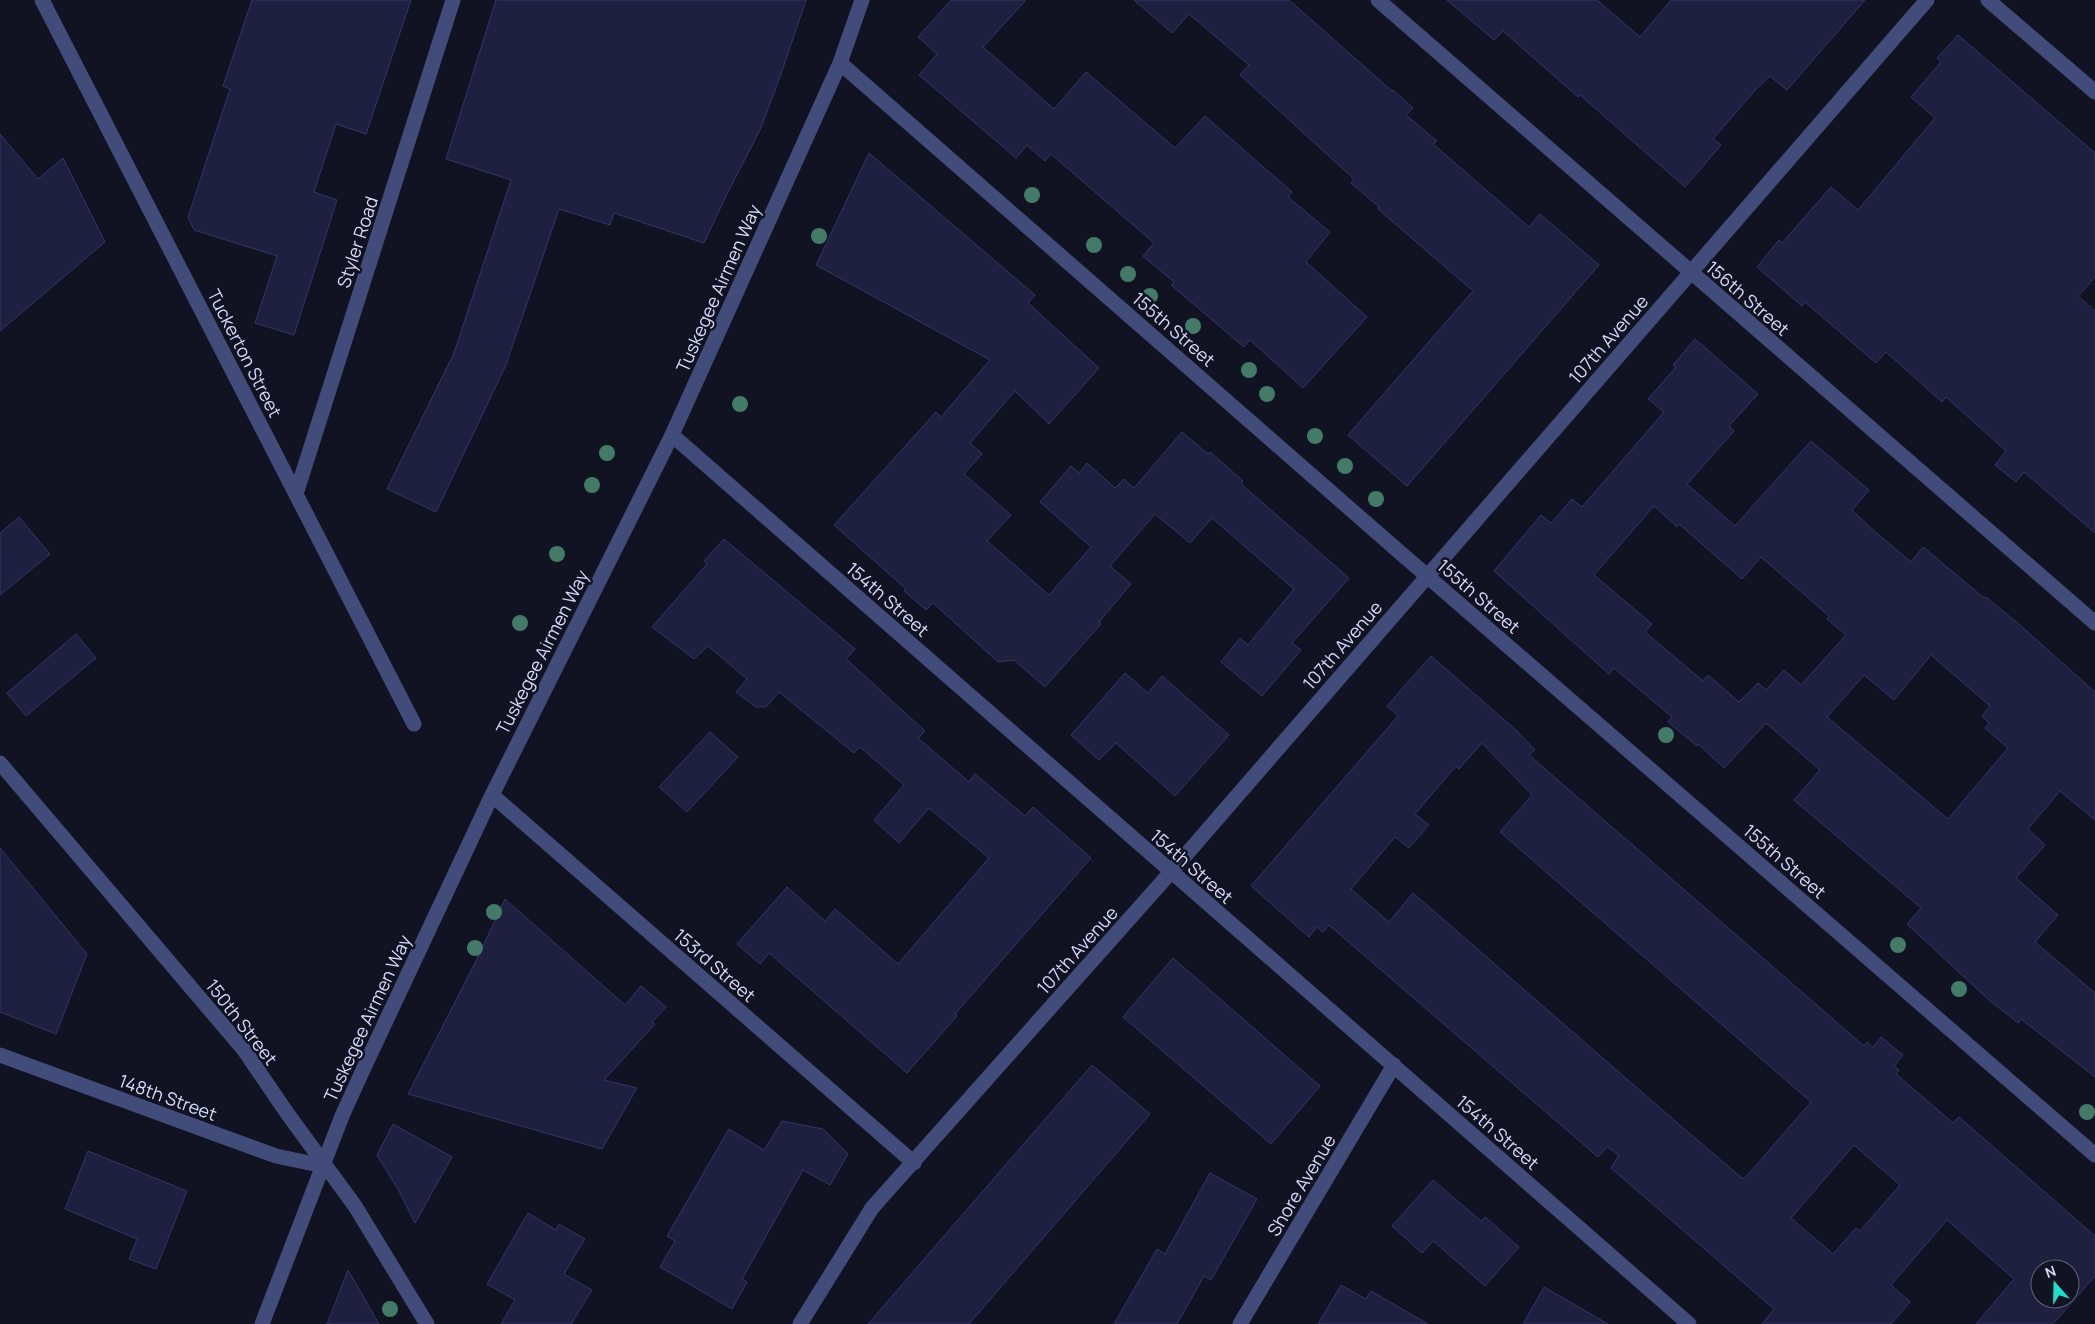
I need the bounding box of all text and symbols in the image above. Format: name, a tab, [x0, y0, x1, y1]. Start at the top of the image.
street label: Styler Road	[331, 193, 383, 291]
street label: Tuskegee Airmen Way	[670, 200, 766, 376]
street label: 156th Street	[1701, 255, 1795, 341]
street label: Tuckerton Street	[202, 285, 288, 421]
street label: 155th Street	[1128, 286, 1220, 372]
street label: 107th Avenue	[1563, 290, 1653, 388]
street label: 155th Street	[1433, 553, 1525, 639]
street label: 154th Street	[841, 556, 935, 642]
street label: Tuskegee Airmen Way	[490, 565, 594, 738]
street label: 107th Avenue	[1297, 596, 1387, 694]
street label: 155th Street	[1739, 818, 1831, 904]
street label: 154th Street	[1145, 823, 1239, 909]
street label: 107th Avenue	[1031, 901, 1123, 999]
street label: 153rd Street	[669, 923, 761, 1007]
street label: Tuskegee Airmen Way	[318, 930, 416, 1105]
street label: 150th Street	[201, 974, 283, 1070]
street label: 148th Street	[116, 1068, 220, 1126]
street label: 154th Street	[1451, 1089, 1545, 1175]
street label: Shore Avenue	[1261, 1130, 1341, 1240]
north arrow	[2030, 1259, 2080, 1309]
text: N	[2042, 1261, 2058, 1282]

